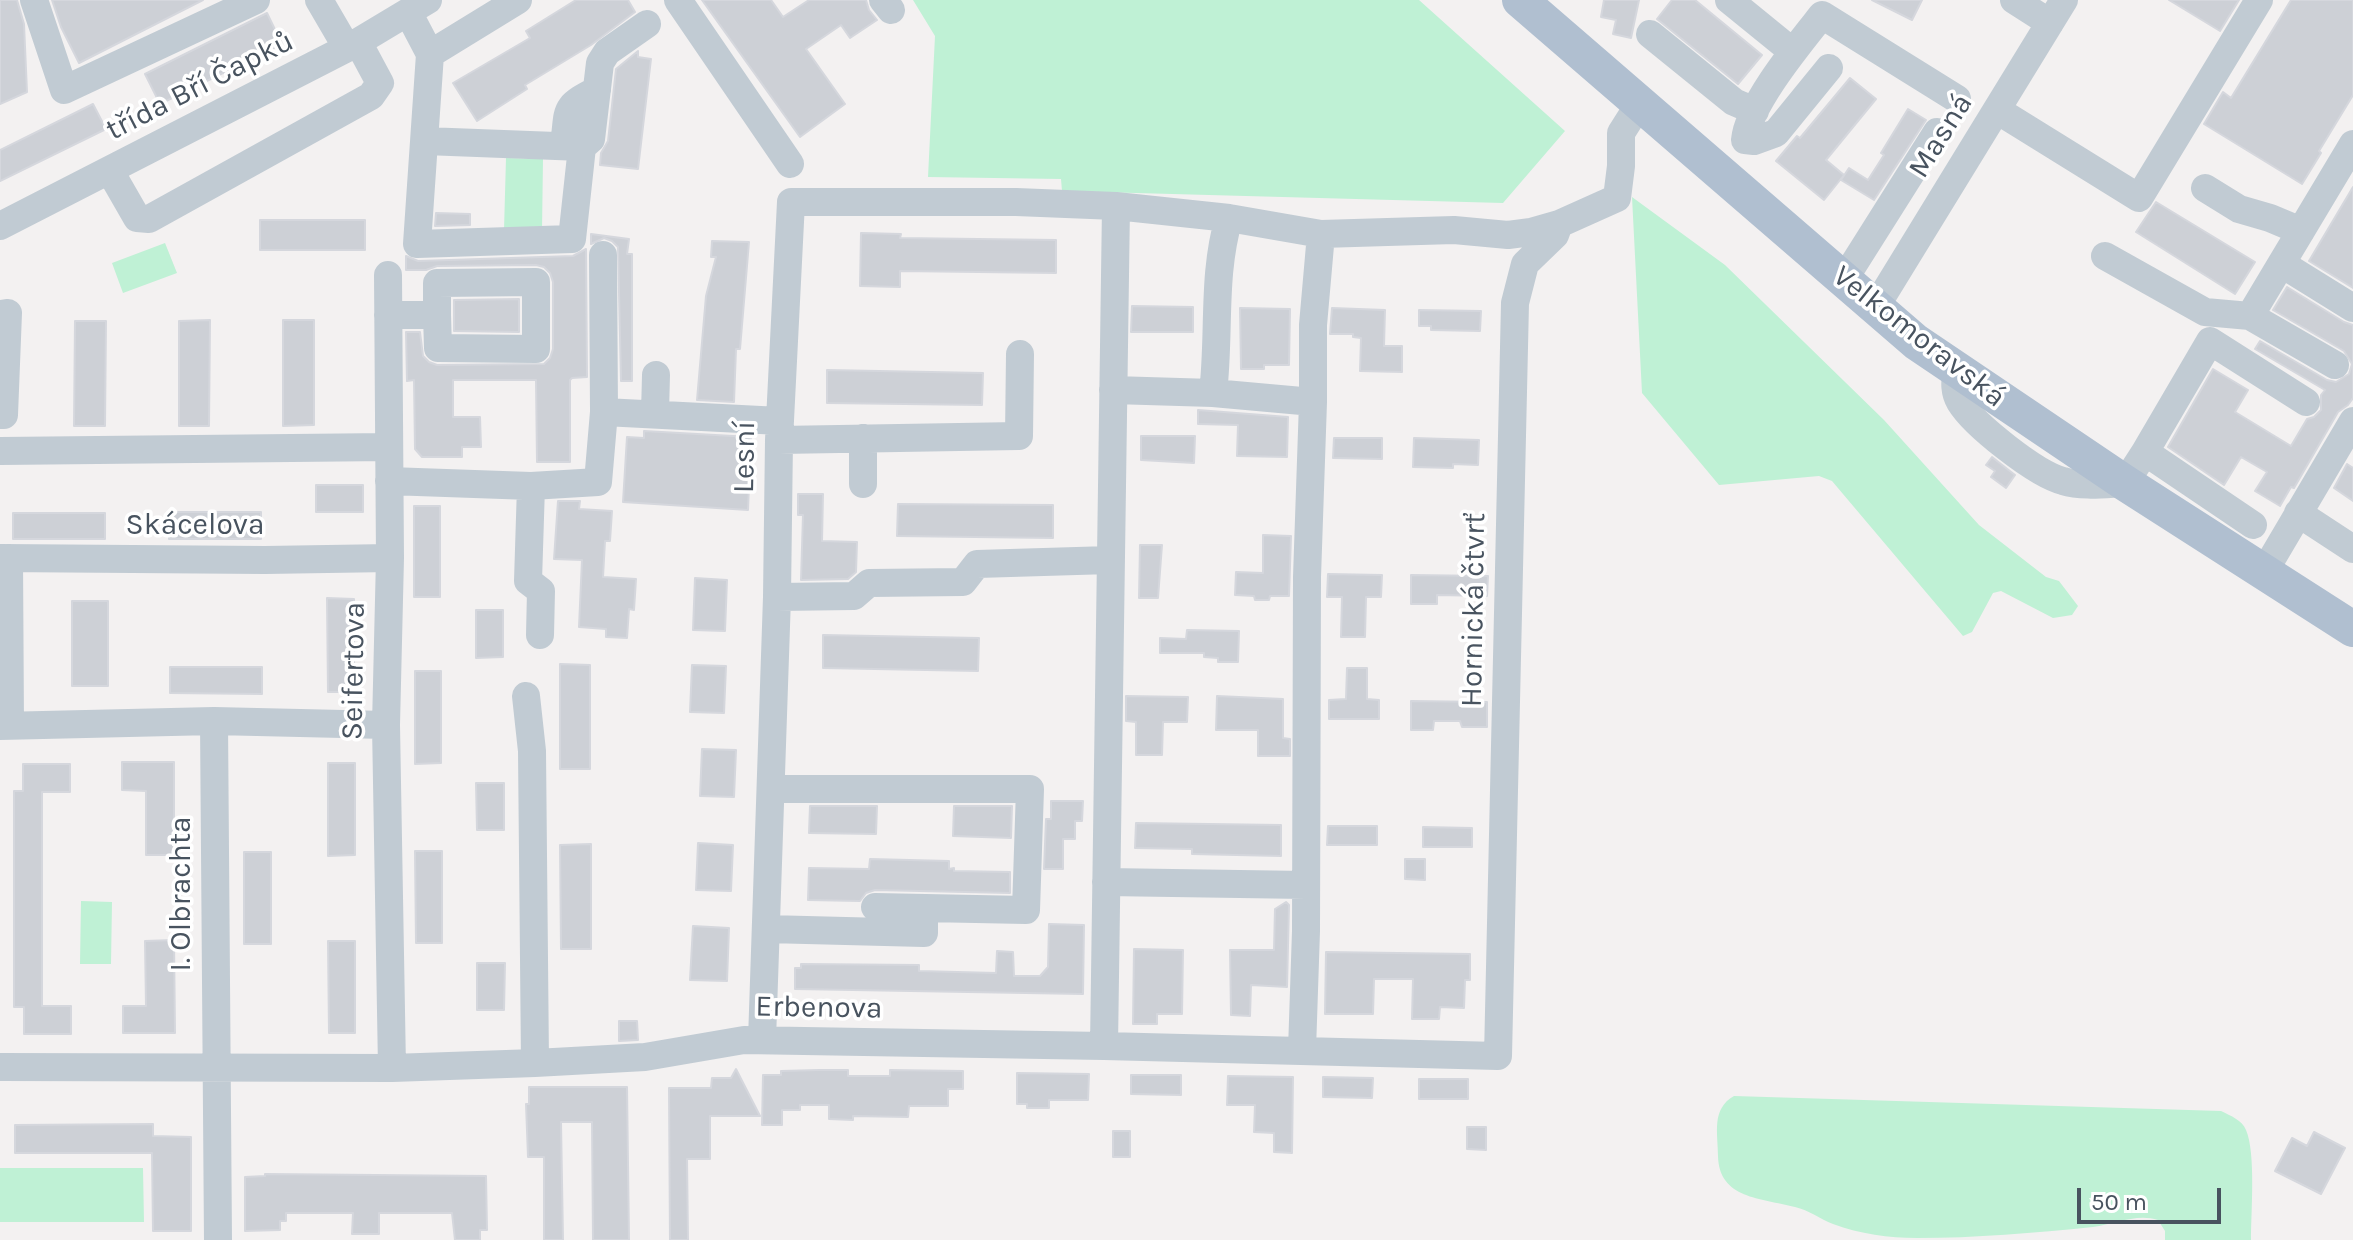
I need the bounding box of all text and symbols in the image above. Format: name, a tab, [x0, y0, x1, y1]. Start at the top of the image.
street label: třída Bří Čapků	[100, 23, 300, 149]
street label: Masná	[1901, 87, 1981, 185]
street label: Velkomoravská	[1826, 258, 2012, 416]
street label: Lesní	[726, 421, 764, 493]
street label: Skácelova	[126, 507, 264, 543]
street label: Hornická čtvrť	[1454, 513, 1494, 707]
street label: Seifertova	[335, 602, 373, 740]
street label: I. Olbrachta	[163, 816, 199, 972]
street label: Erbenova	[755, 989, 883, 1027]
scale bar	[2081, 1172, 2225, 1222]
text: 50 m	[2091, 1188, 2147, 1216]

